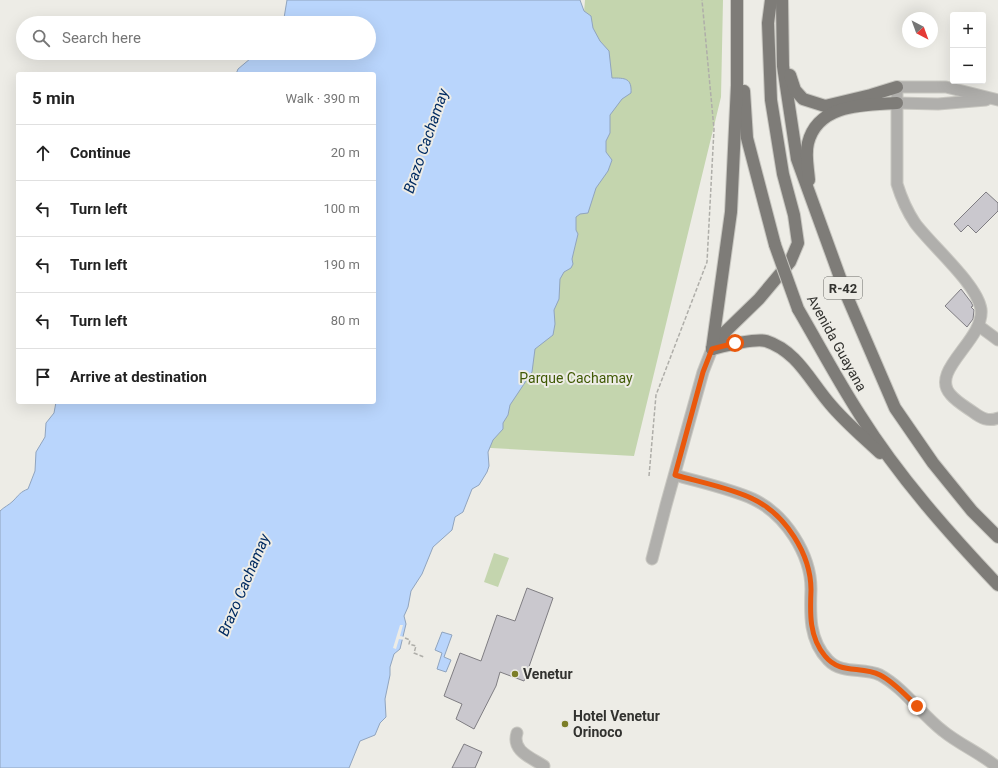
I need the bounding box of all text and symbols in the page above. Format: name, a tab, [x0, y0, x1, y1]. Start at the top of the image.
north arrow	[902, 12, 938, 48]
map controls	[950, 12, 986, 84]
button: +	[950, 12, 986, 48]
search box	[16, 16, 376, 60]
icon: search	[30, 27, 52, 49]
text: Search here	[62, 29, 141, 47]
button: −	[950, 48, 986, 84]
water label: Brazo Cachamay	[400, 85, 453, 196]
text: 5 min	[32, 88, 75, 108]
text: Walk · 390 m	[285, 91, 360, 106]
icon: ahead	[32, 142, 54, 164]
text: Continue	[70, 144, 131, 162]
text: 20 m	[331, 145, 360, 160]
icon: left	[32, 198, 54, 220]
text: Turn left	[70, 200, 127, 218]
text: 100 m	[323, 201, 360, 216]
icon: left	[32, 254, 54, 276]
text: Turn left	[70, 256, 127, 274]
text: 190 m	[323, 257, 360, 272]
road number: R-42	[824, 277, 862, 299]
street label: Avenida Guayana	[804, 292, 870, 394]
icon: left	[32, 310, 54, 332]
text: Turn left	[70, 312, 127, 330]
text: 80 m	[331, 313, 360, 328]
route start	[726, 334, 744, 352]
icon: arrive	[32, 366, 54, 388]
text: Arrive at destination	[70, 368, 207, 386]
park label: Parque Cachamay	[519, 370, 633, 386]
water label: Brazo Cachamay	[214, 530, 274, 639]
place label: Venetur	[523, 666, 573, 682]
marker: Venetur	[510, 669, 520, 679]
route end	[908, 697, 926, 715]
place label: Hotel Venetur Orinoco	[573, 708, 660, 740]
marker: Hotel Venetur Orinoco	[560, 719, 570, 729]

